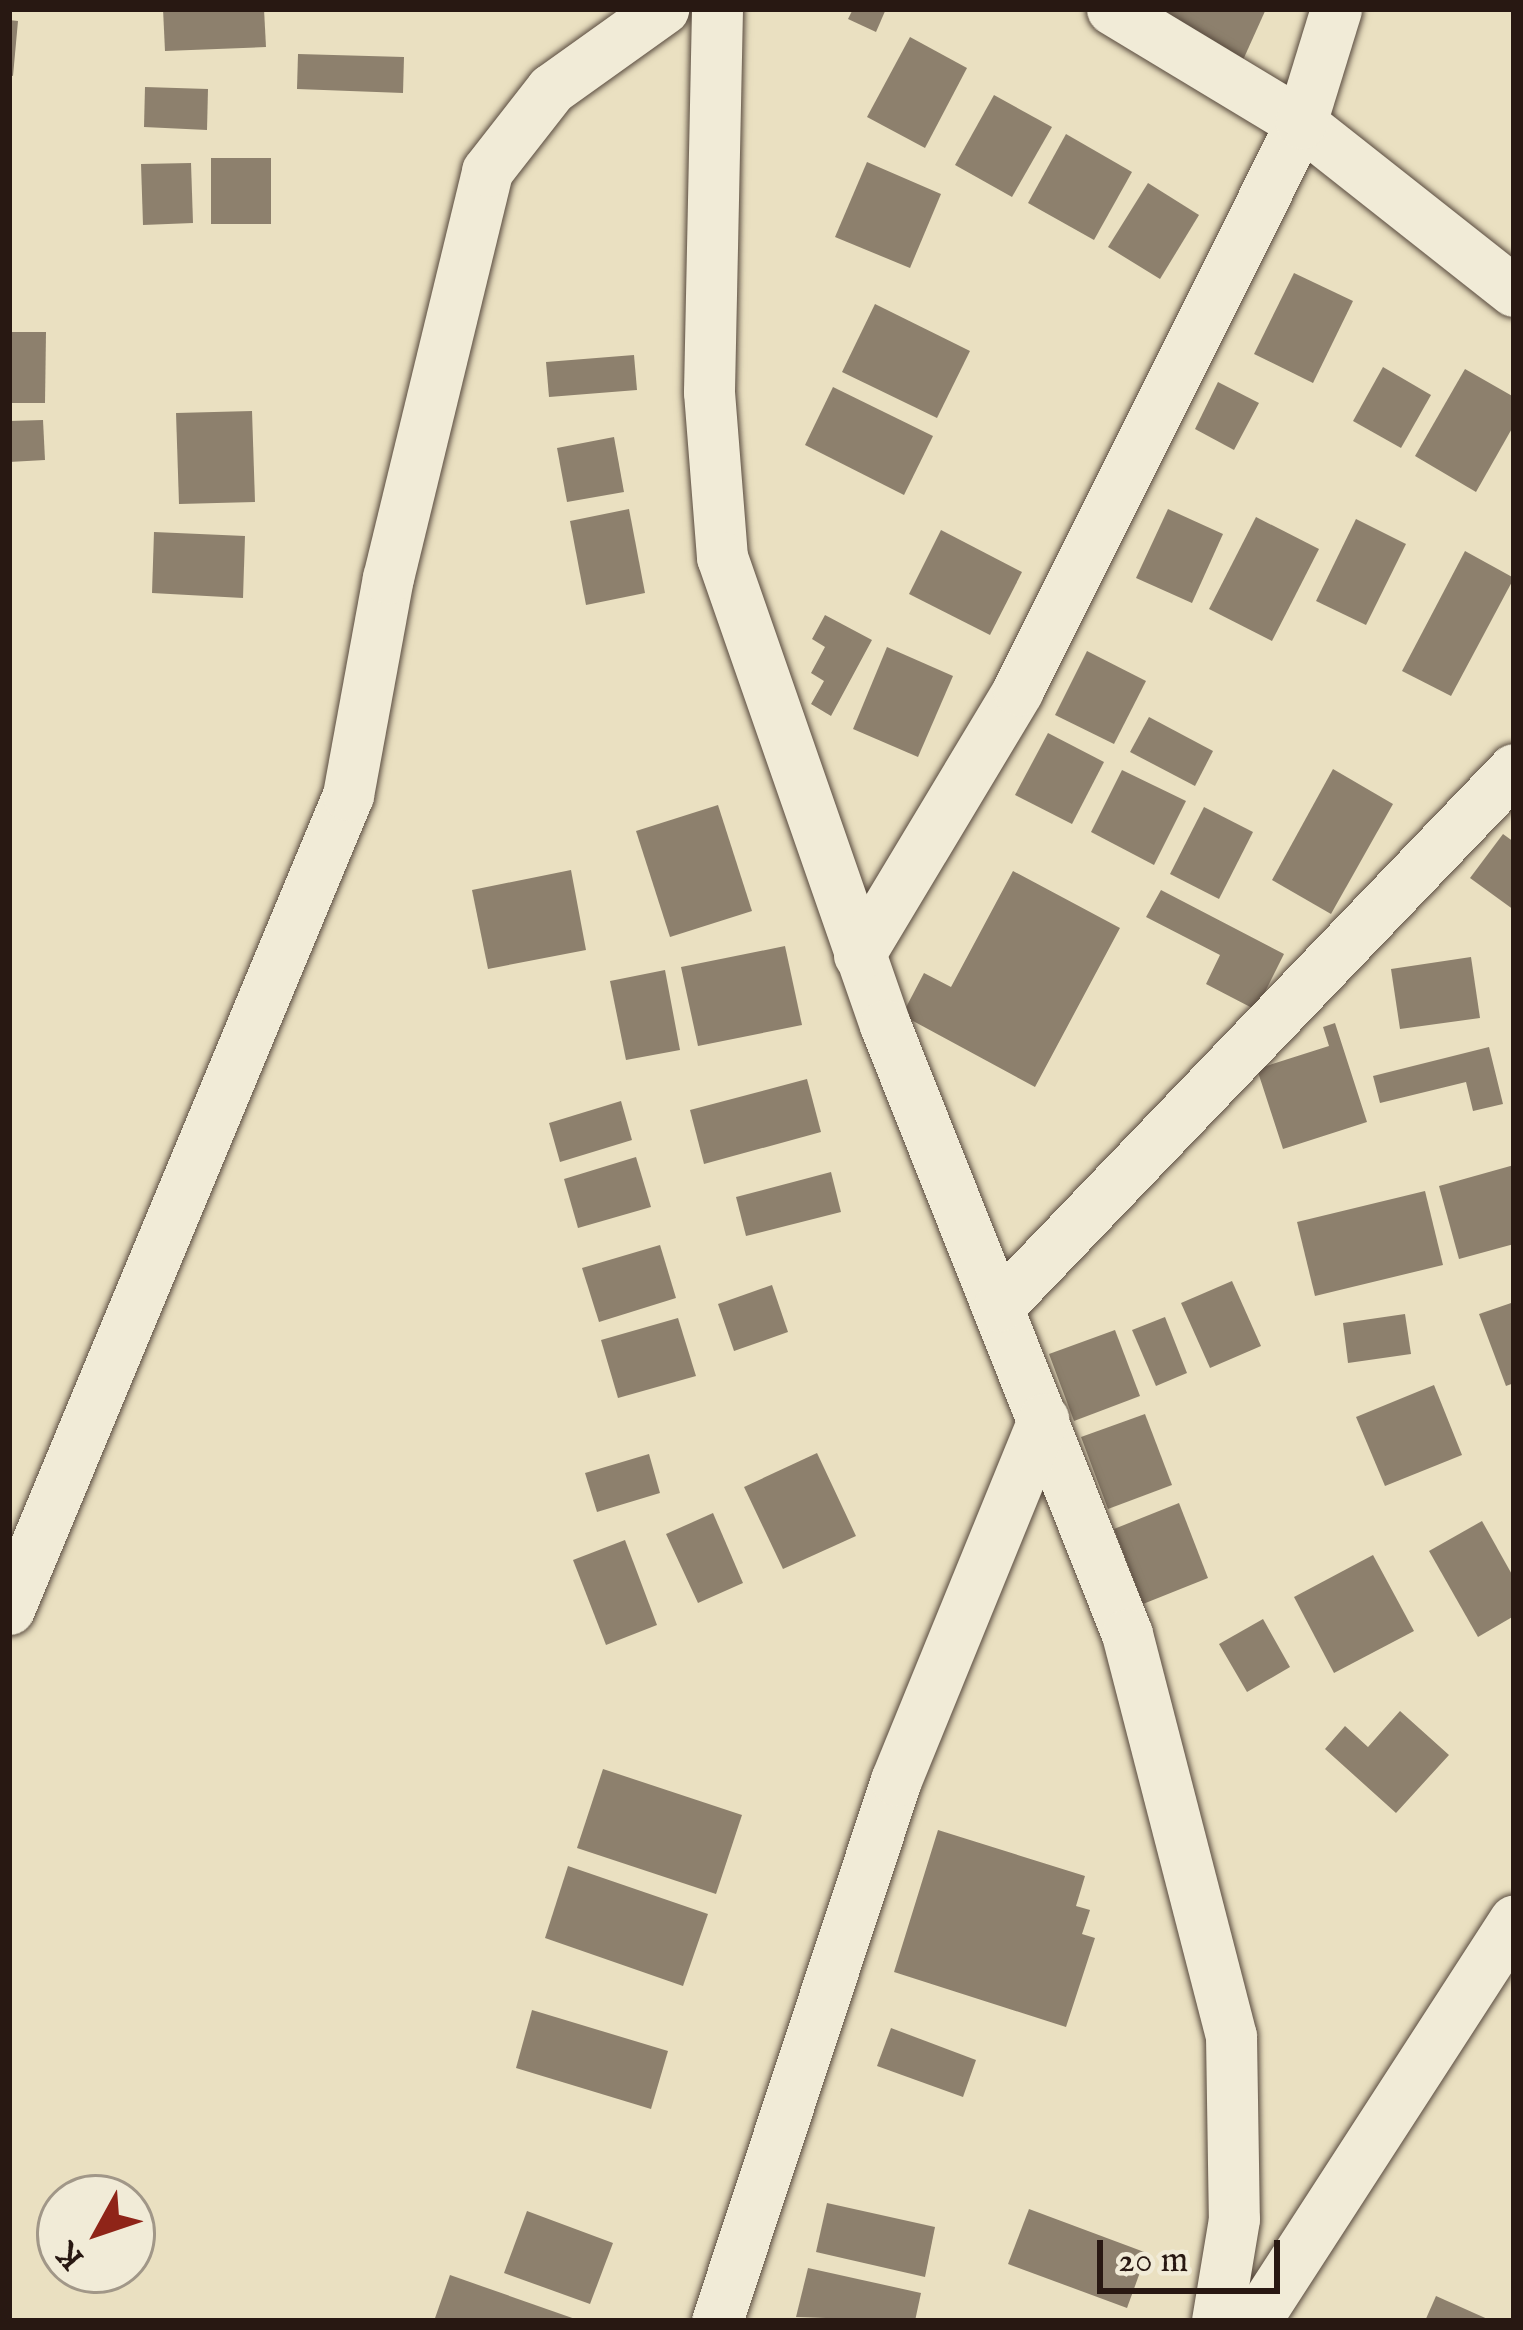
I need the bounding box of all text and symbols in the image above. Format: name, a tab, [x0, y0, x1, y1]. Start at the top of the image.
north arrow	[36, 2174, 156, 2294]
scale bar	[1103, 2216, 1286, 2290]
text: K	[47, 2233, 94, 2278]
text: 20 m	[1118, 2238, 1188, 2284]

